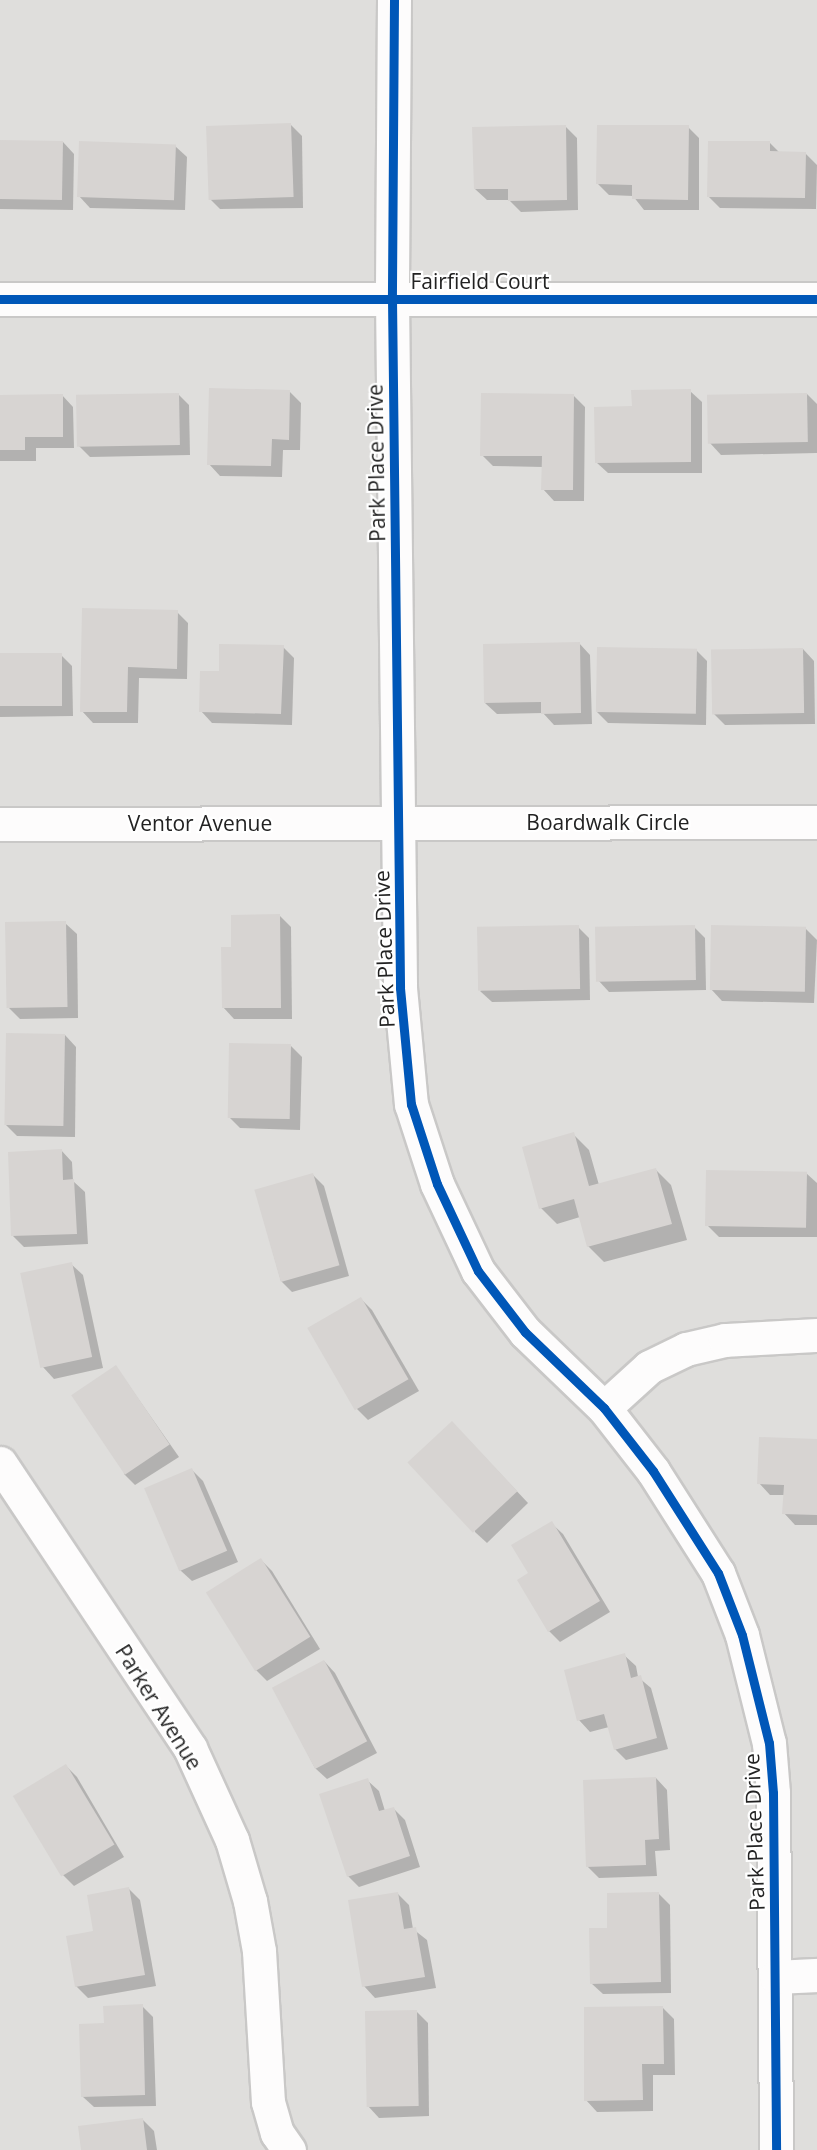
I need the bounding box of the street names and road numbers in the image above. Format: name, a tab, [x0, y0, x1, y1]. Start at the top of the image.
street label: Fairfield Court	[411, 268, 549, 294]
street label: Park Place Drive	[362, 384, 390, 542]
street label: Boardwalk Circle	[526, 809, 690, 835]
street label: Ventor Avenue	[128, 810, 272, 836]
street label: Park Place Drive	[369, 870, 399, 1028]
street label: Parker Avenue	[110, 1640, 208, 1774]
street label: Park Place Drive	[739, 1753, 769, 1911]

